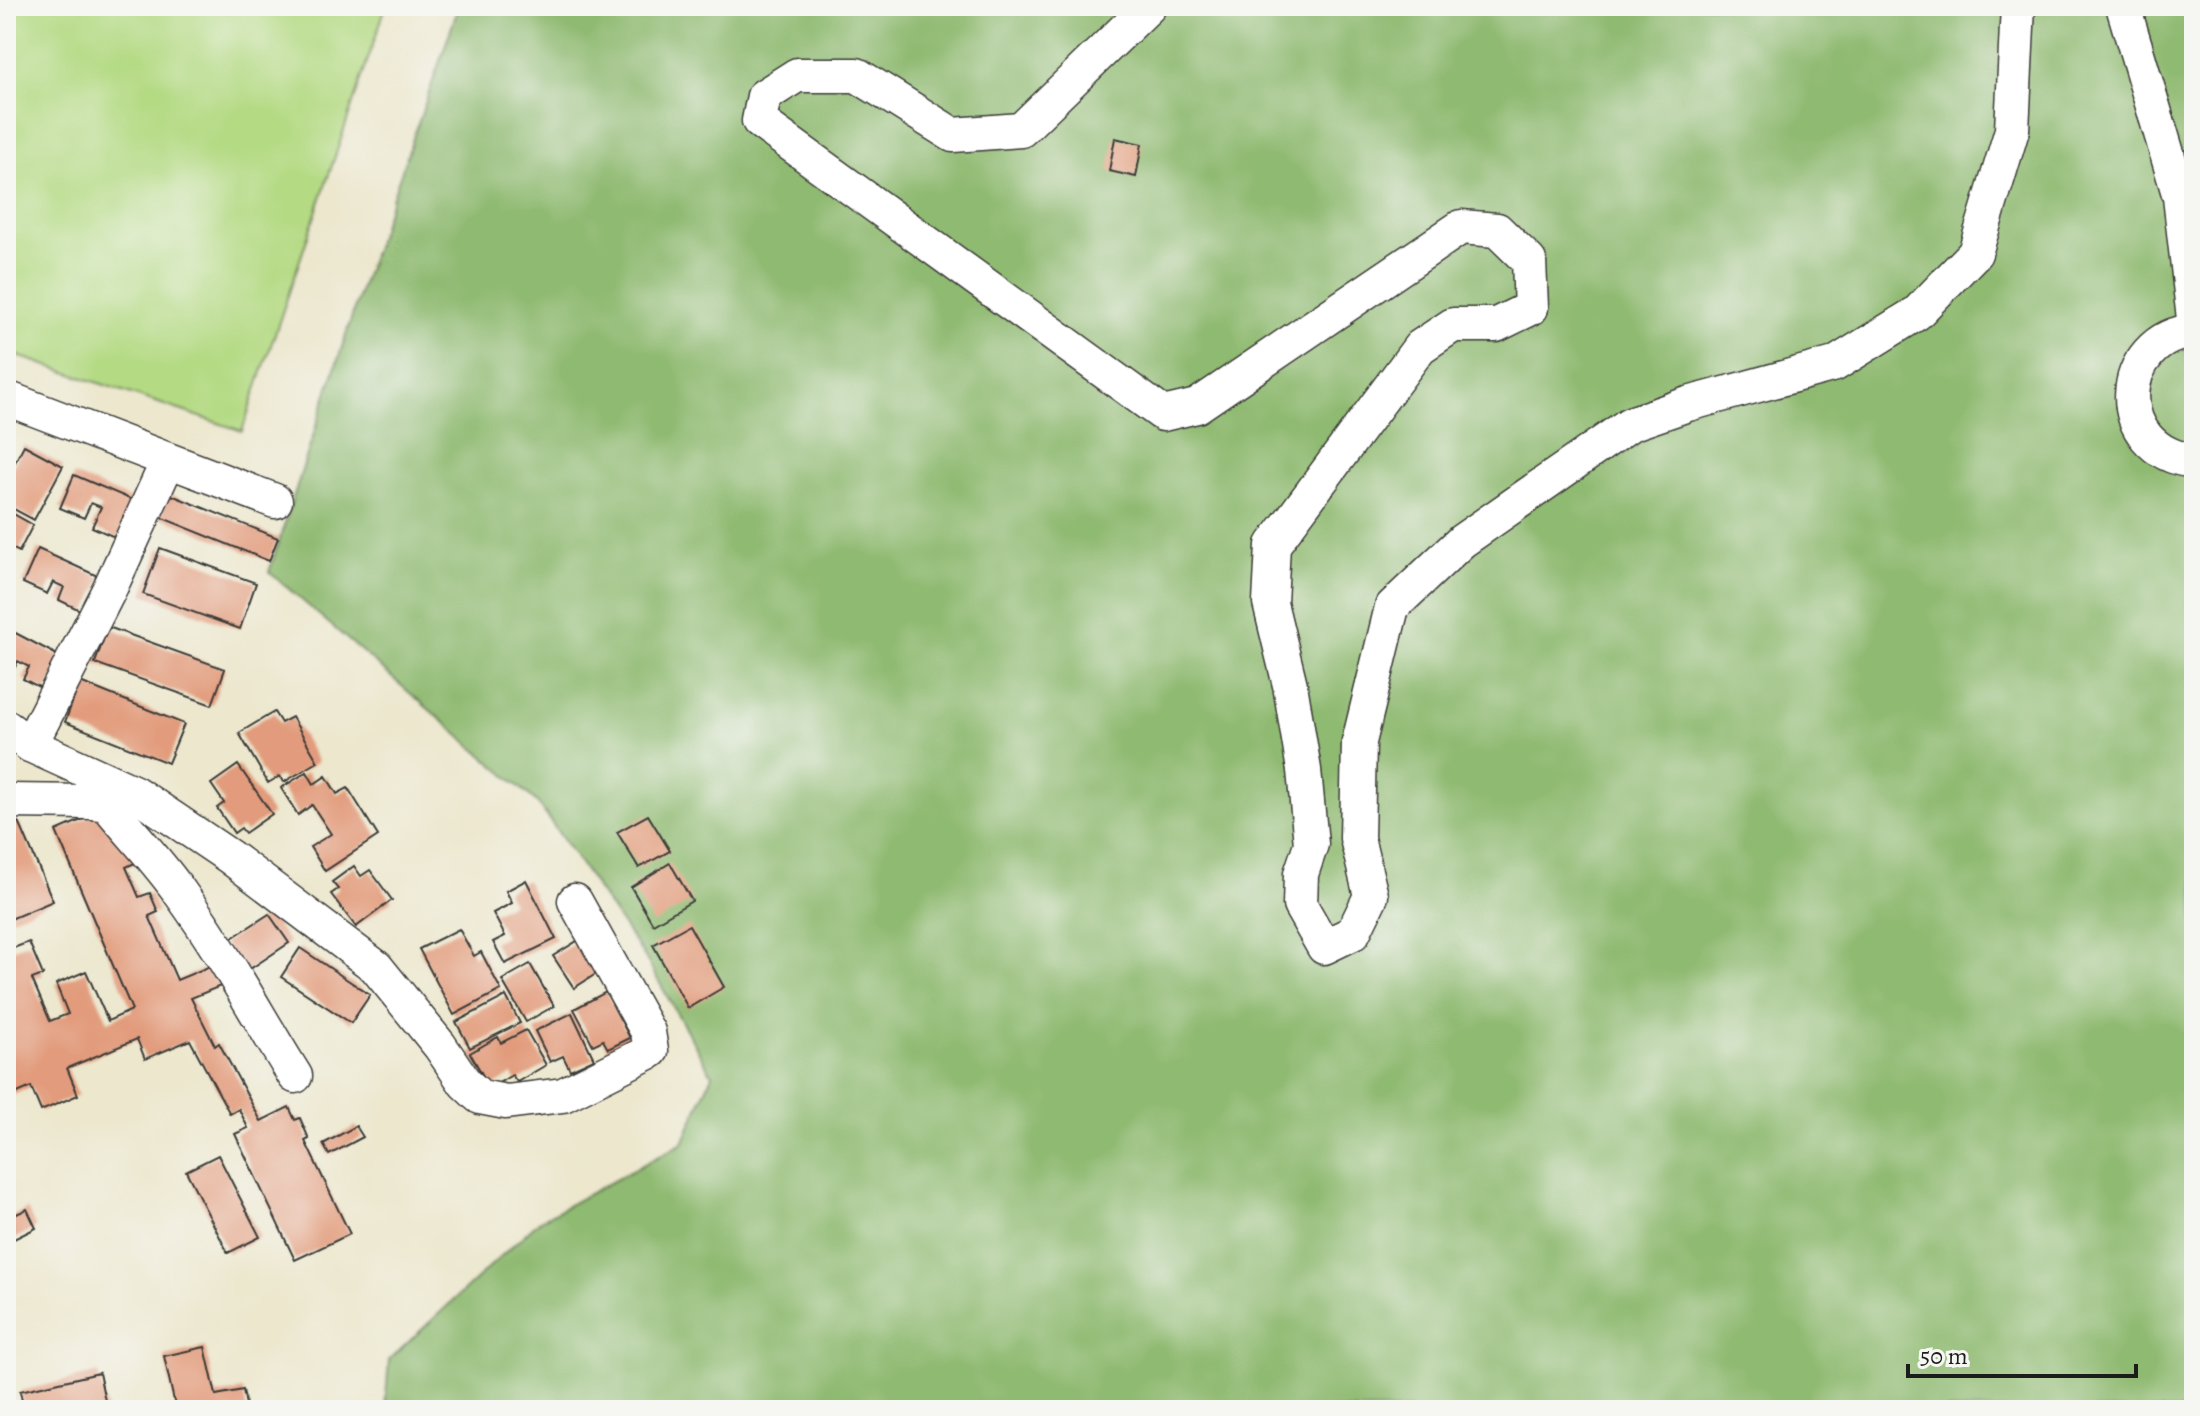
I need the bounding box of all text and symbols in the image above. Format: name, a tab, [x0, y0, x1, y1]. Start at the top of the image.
scale bar	[1908, 1328, 2136, 1378]
text: 50 m	[1920, 1340, 1968, 1372]

